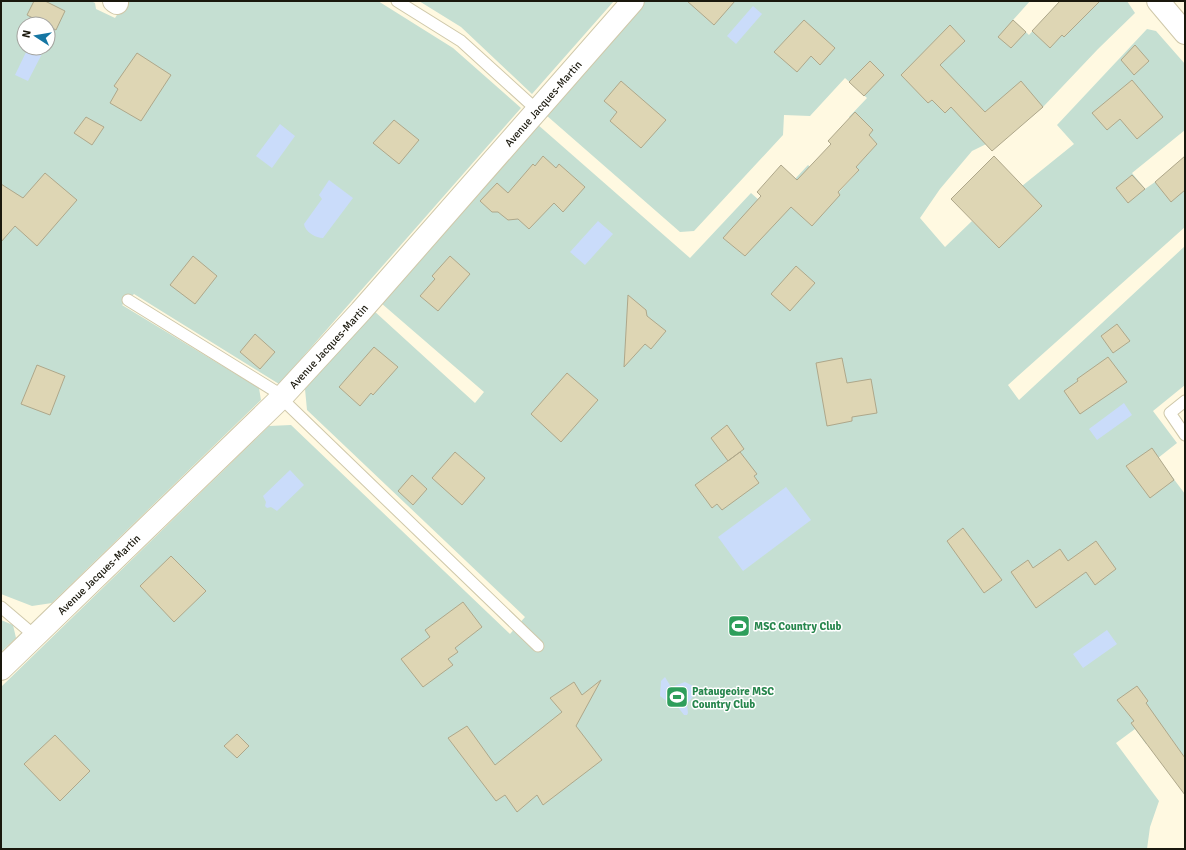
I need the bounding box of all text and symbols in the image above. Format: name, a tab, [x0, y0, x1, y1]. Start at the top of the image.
north arrow	[16, 16, 56, 56]
text: N	[20, 29, 34, 39]
street label: Avenue Jacques-Martin	[502, 58, 585, 149]
street label: Avenue Jacques-Martin	[287, 302, 371, 391]
street label: Avenue Jacques-Martin	[55, 532, 143, 618]
sports icon: MSC Country Club	[726, 613, 752, 639]
place label: MSC Country Club	[754, 620, 842, 633]
sports icon: Pataugeoire MSC Country Club	[664, 684, 690, 710]
place label: Pataugeoire MSC Country Club	[692, 685, 774, 711]

